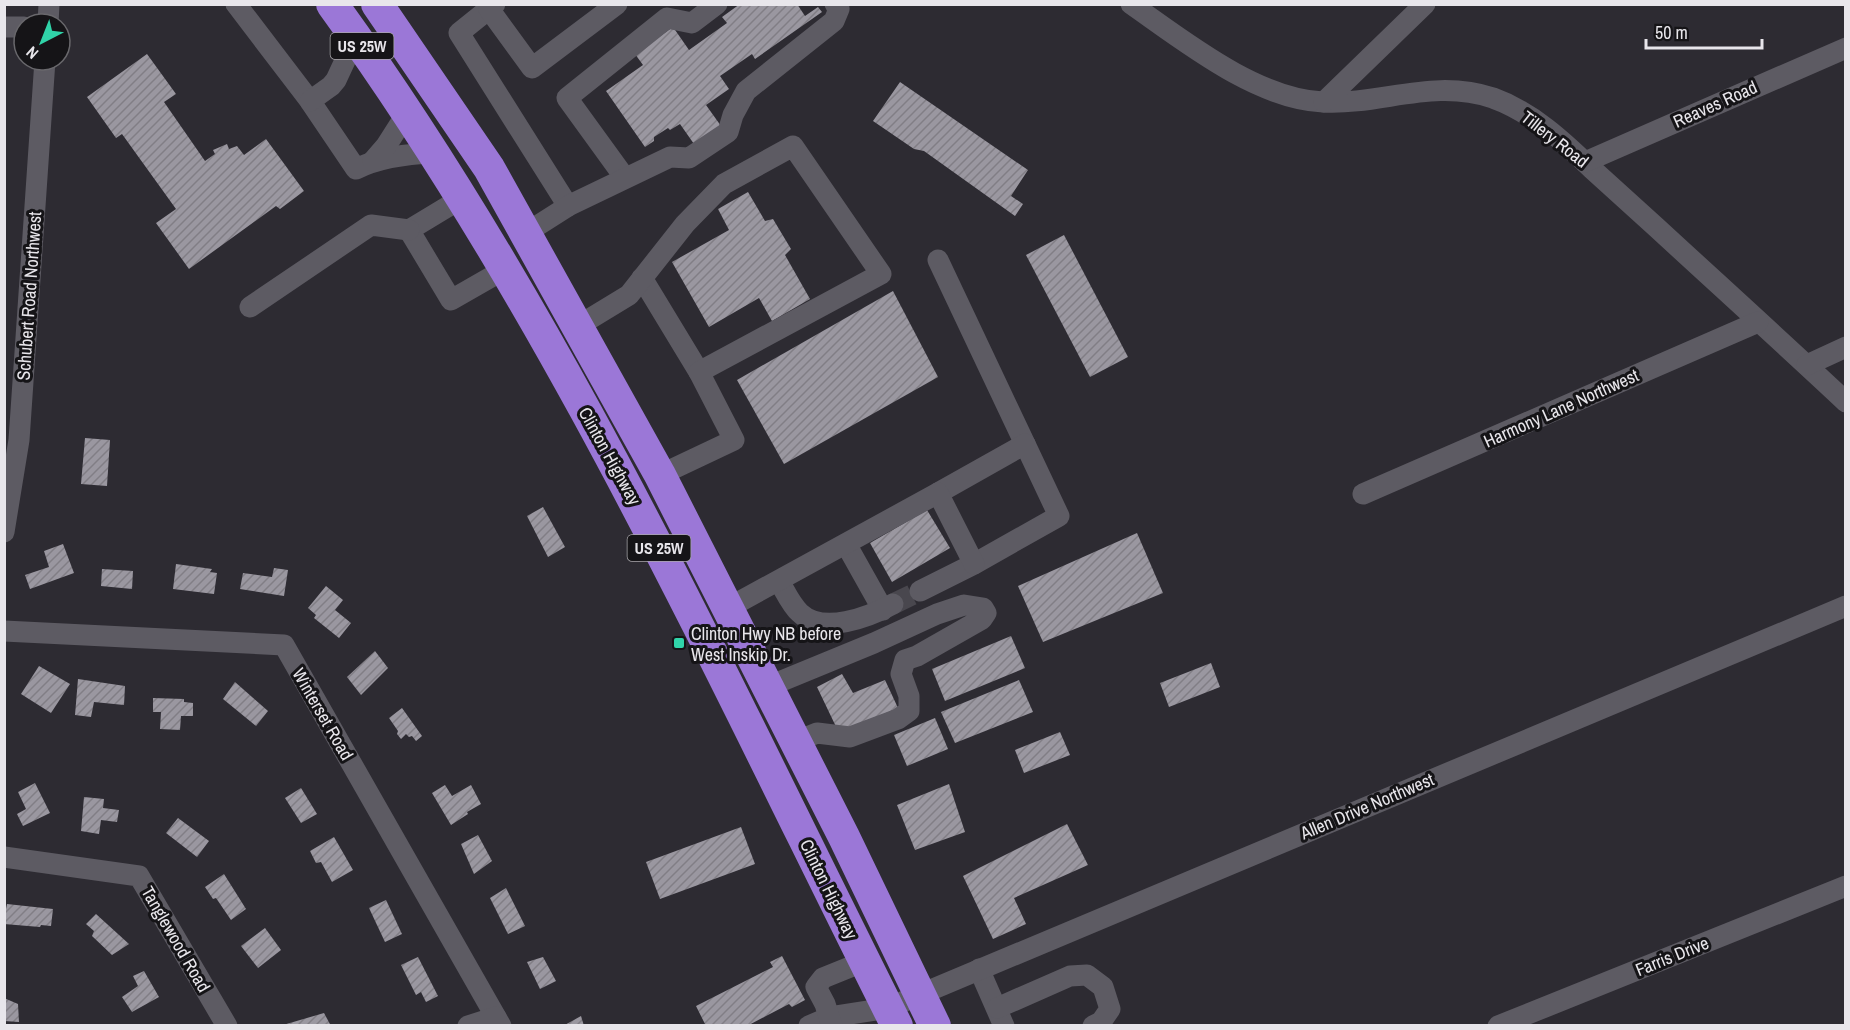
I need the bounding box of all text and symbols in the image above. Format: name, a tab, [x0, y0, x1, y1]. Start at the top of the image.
north arrow	[12, 12, 72, 72]
scale bar	[1646, 12, 1762, 50]
text: 50 m	[1655, 20, 1688, 45]
road number: US 25W	[330, 33, 394, 59]
text: N	[21, 42, 43, 64]
street label: Reaves Road	[1669, 74, 1761, 134]
street label: Tillery Road	[1516, 105, 1594, 173]
street label: Schubert Road Northwest	[11, 211, 47, 381]
street label: Harmony Lane Northwest	[1479, 363, 1643, 453]
street label: Clinton Highway	[573, 403, 647, 510]
road number: US 25W	[628, 535, 690, 561]
place label: Clinton Hwy NB before West Inskip Dr.	[691, 621, 841, 667]
marker: Clinton Hwy NB before West Inskip Dr.	[672, 636, 686, 650]
street label: Winterset Road	[287, 663, 359, 765]
street label: Allen Drive Northwest	[1296, 767, 1438, 846]
street label: Clinton Highway	[794, 835, 864, 944]
street label: Tanglewood Road	[136, 881, 216, 997]
street label: Farris Drive	[1632, 930, 1712, 982]

